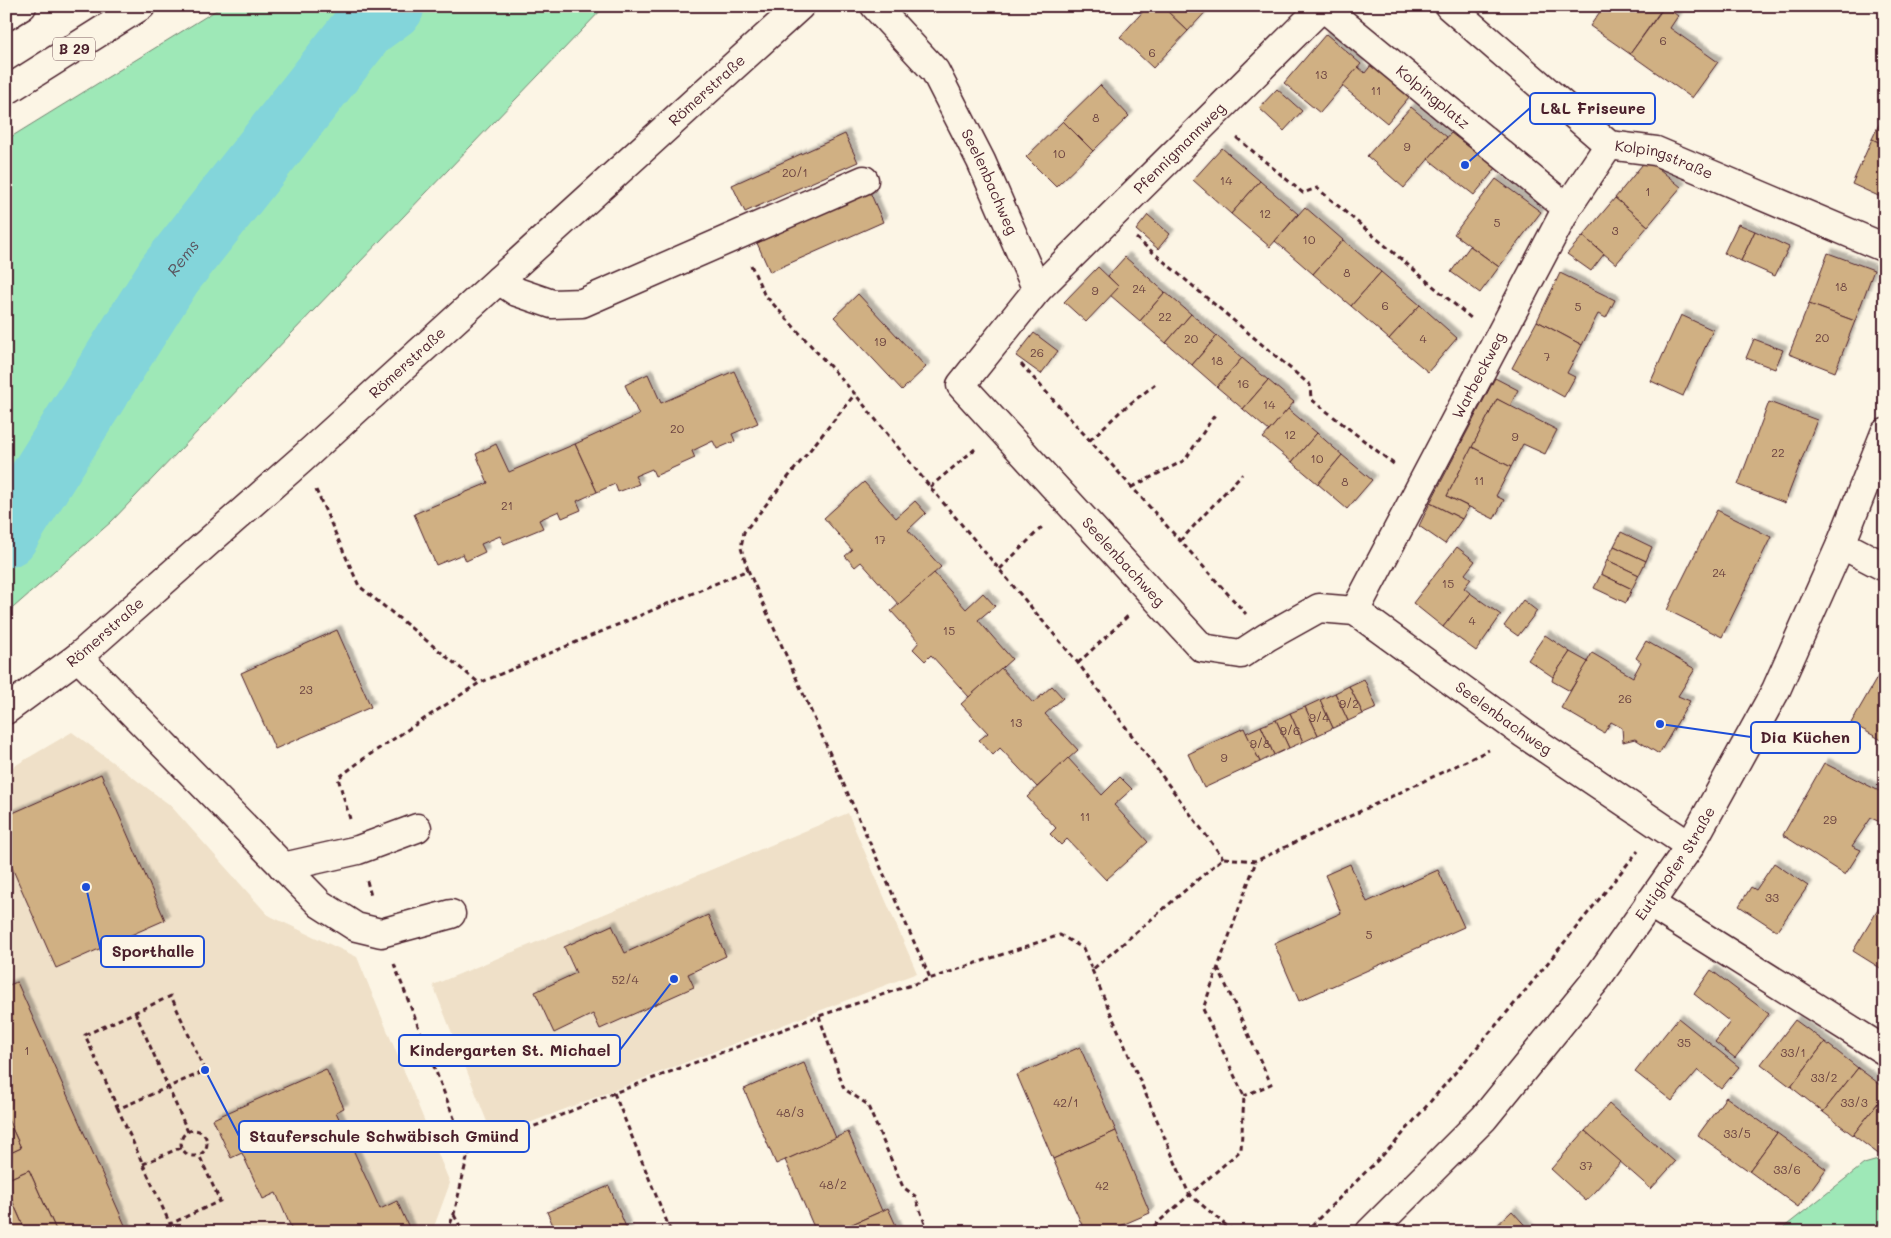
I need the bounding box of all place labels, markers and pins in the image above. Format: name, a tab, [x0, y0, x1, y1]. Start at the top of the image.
callout: L&L Friseure	[1530, 93, 1655, 124]
callout: Dia Küchen	[1751, 722, 1860, 753]
callout: Sporthalle	[101, 936, 204, 967]
callout: Kindergarten St. Michael	[399, 1035, 620, 1066]
callout: Stauferschule Schwäbisch Gmünd	[239, 1121, 529, 1152]

